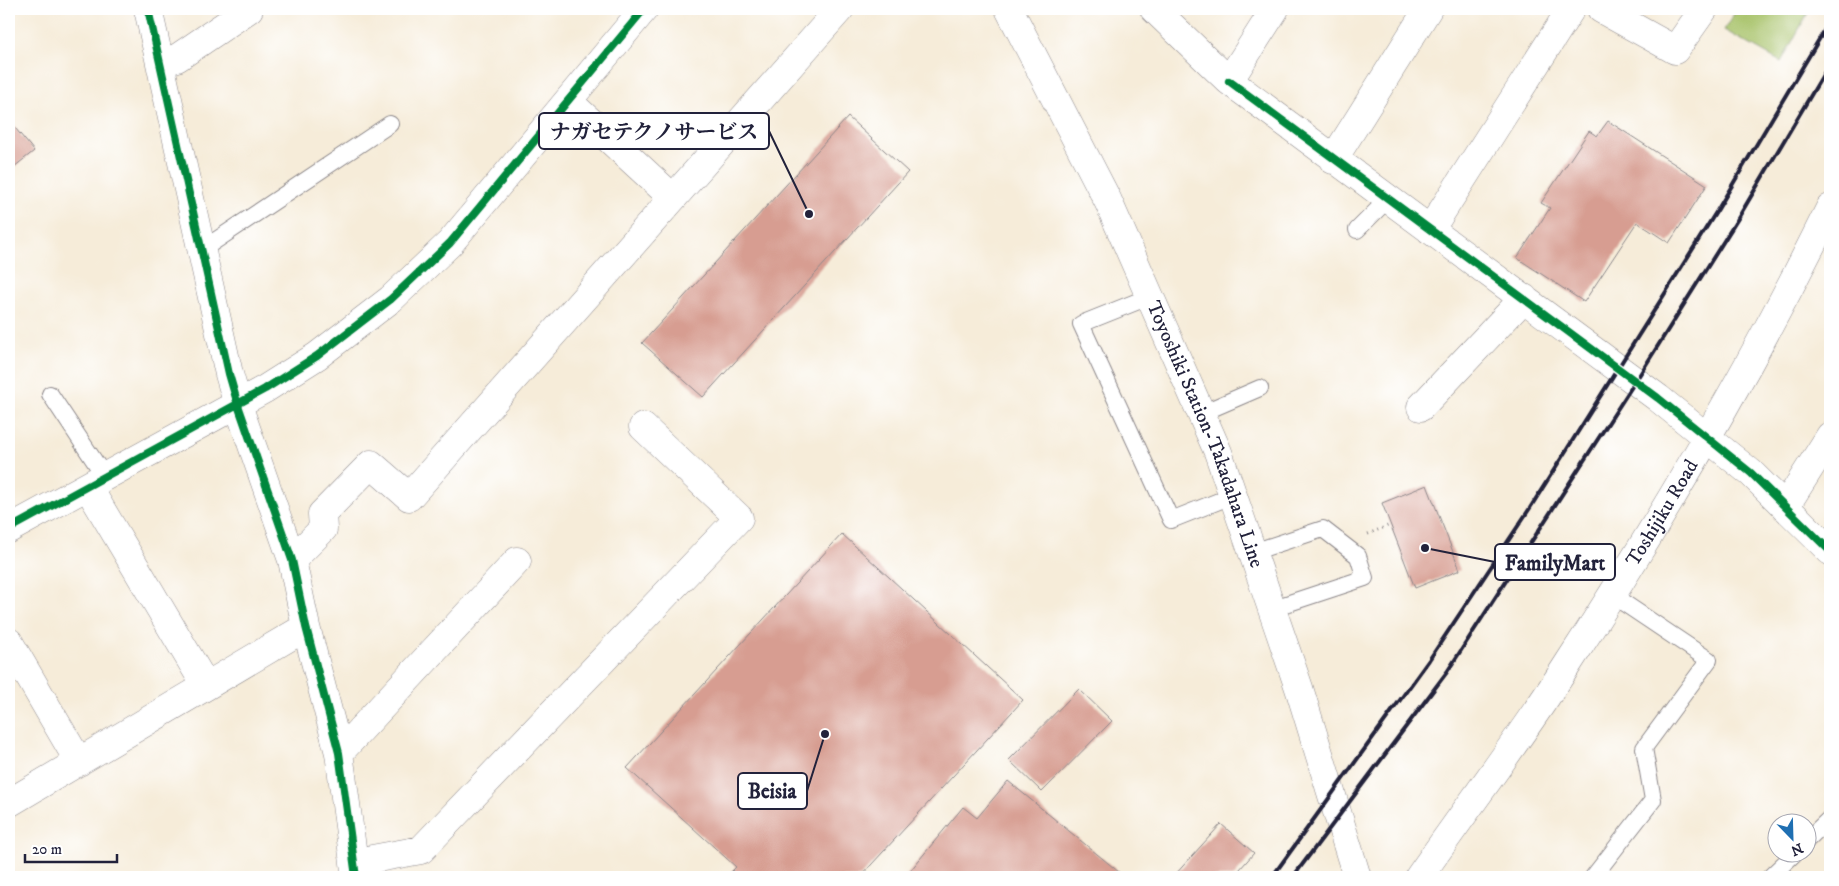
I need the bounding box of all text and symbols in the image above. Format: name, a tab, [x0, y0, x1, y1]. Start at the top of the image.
callout: ナガセテクノサービス	[539, 113, 769, 149]
text: ナガセテクノサービス	[550, 120, 758, 146]
street label: Toyoshiki Station-Takadahara Line	[1141, 297, 1269, 571]
street label: Toshijiku Road	[1620, 455, 1704, 571]
callout: FamilyMart	[1495, 544, 1615, 580]
text: FamilyMart	[1505, 551, 1606, 577]
callout: Beisia	[738, 773, 807, 809]
text: Beisia	[748, 779, 797, 805]
north arrow	[1766, 814, 1816, 864]
scale bar	[25, 831, 118, 863]
text: N	[1787, 839, 1805, 860]
text: 20 m	[32, 840, 62, 859]

